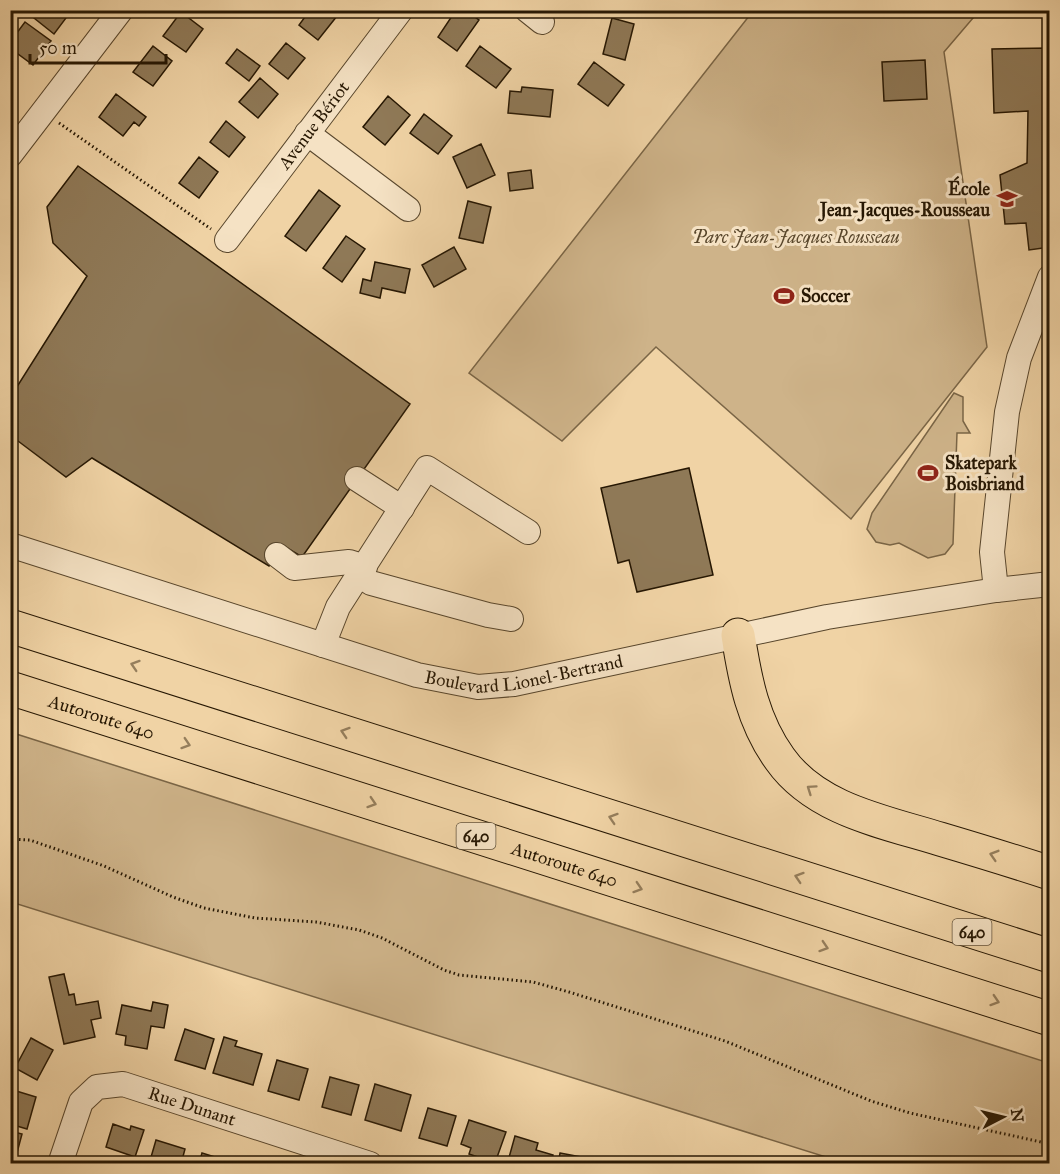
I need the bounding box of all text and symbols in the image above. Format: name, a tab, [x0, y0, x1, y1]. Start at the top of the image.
scale bar	[30, 27, 166, 65]
text: 50 m	[39, 37, 77, 59]
street label: Avenue Bériot	[273, 76, 355, 174]
place label: École Jean-Jacques-Rousseau	[818, 175, 990, 222]
school or university icon: École Jean-Jacques-Rousseau	[995, 187, 1019, 211]
park label: Parc Jean-Jacques Rousseau	[692, 226, 900, 248]
sports icon: Soccer	[772, 284, 796, 308]
place label: Soccer	[801, 285, 851, 307]
place label: Skatepark Boisbriand	[945, 452, 1025, 495]
sports icon: Skatepark Boisbriand	[916, 461, 940, 485]
street label: Boulevard Lionel-Bertrand	[423, 650, 625, 698]
one-way arrow	[130, 660, 141, 673]
street label: Autoroute 640	[45, 690, 157, 744]
one-way arrow	[340, 726, 351, 739]
one-way arrow	[180, 737, 191, 749]
one-way arrow	[807, 785, 818, 796]
one-way arrow	[366, 796, 377, 808]
one-way arrow	[608, 813, 619, 825]
road number: 640	[456, 823, 496, 849]
street label: Autoroute 640	[508, 837, 620, 892]
one-way arrow	[989, 850, 1000, 862]
one-way arrow	[794, 872, 805, 885]
one-way arrow	[632, 880, 643, 893]
road number: 640	[952, 919, 992, 945]
one-way arrow	[818, 940, 829, 952]
one-way arrow	[989, 994, 1000, 1006]
street label: Rue Dunant	[145, 1082, 239, 1131]
north arrow	[973, 1087, 1033, 1147]
text: N	[1007, 1107, 1028, 1124]

